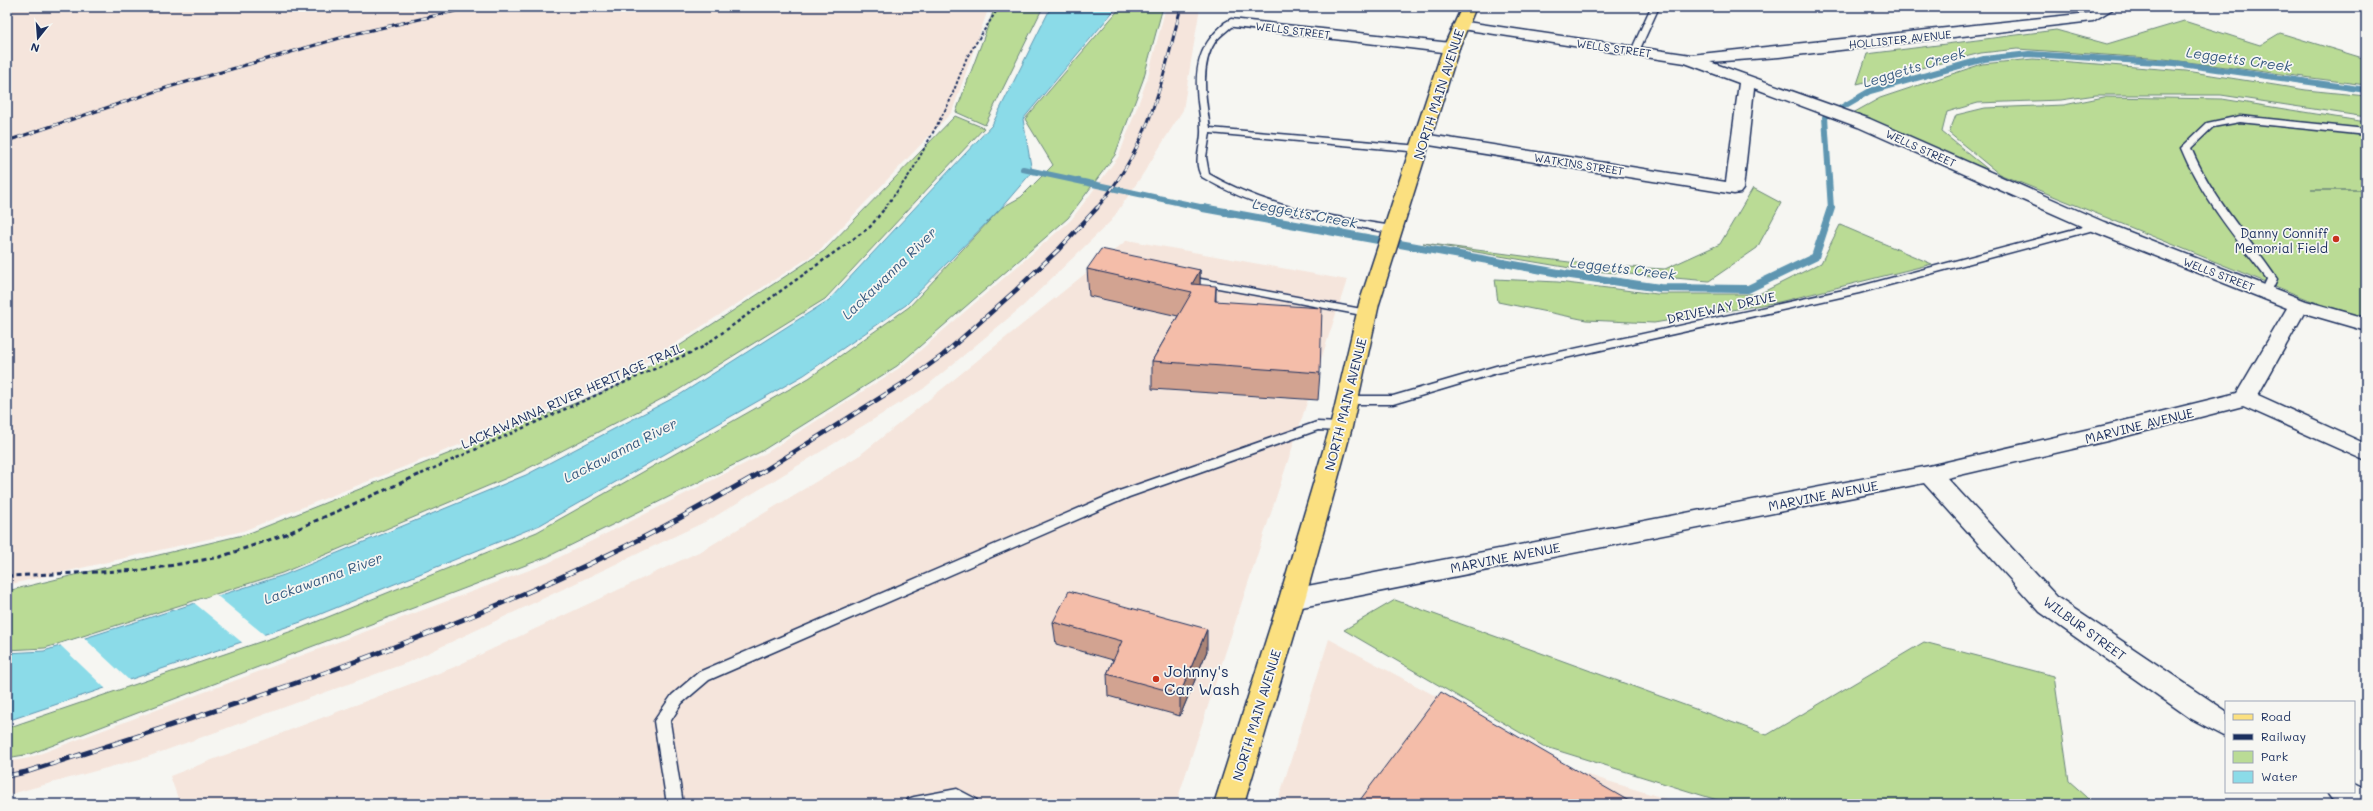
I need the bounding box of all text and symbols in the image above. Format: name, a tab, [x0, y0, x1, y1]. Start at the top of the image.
north arrow	[18, 18, 58, 58]
street label: WELLS STREET	[1255, 18, 1331, 42]
street label: HOLLISTER AVENUE	[1848, 26, 1952, 52]
street label: NORTH MAIN AVENUE	[1409, 27, 1467, 161]
street label: WELLS STREET	[1576, 35, 1652, 61]
text: N	[29, 40, 41, 56]
water label: Leggetts Creek	[1860, 42, 1968, 92]
water label: Leggetts Creek	[2185, 42, 2294, 76]
street label: WELLS STREET	[1884, 126, 1958, 170]
street label: WATKINS STREET	[1533, 149, 1625, 179]
water label: Leggetts Creek	[1251, 194, 1360, 233]
water label: Lackawanna River	[837, 223, 941, 323]
place label: Danny Conniff Memorial Field	[2235, 224, 2329, 256]
marker: Danny Conniff Memorial Field	[2331, 234, 2341, 244]
water label: Leggetts Creek	[1569, 252, 1677, 284]
street label: WELLS STREET	[2181, 253, 2257, 295]
street label: DRIVEWAY DRIVE	[1665, 287, 1777, 327]
street label: NORTH MAIN AVENUE	[1320, 336, 1370, 472]
street label: LACKAWANNA RIVER HERITAGE TRAIL	[458, 338, 686, 452]
street label: MARVINE AVENUE	[2083, 403, 2195, 447]
water label: Lackawanna River	[560, 413, 680, 487]
street label: MARVINE AVENUE	[1767, 476, 1879, 514]
street label: MARVINE AVENUE	[1449, 538, 1561, 576]
water label: Lackawanna River	[261, 548, 385, 608]
street label: WILBUR STREET	[2040, 592, 2130, 664]
street label: NORTH MAIN AVENUE	[1228, 647, 1284, 783]
place label: Johnny's Car Wash	[1164, 660, 1239, 699]
marker: Johnny's Car Wash	[1151, 674, 1161, 684]
legend	[2225, 701, 2355, 793]
text: Road	[2261, 708, 2291, 724]
text: Railway	[2261, 728, 2306, 744]
text: Park	[2261, 748, 2288, 764]
text: Water	[2261, 768, 2298, 784]

